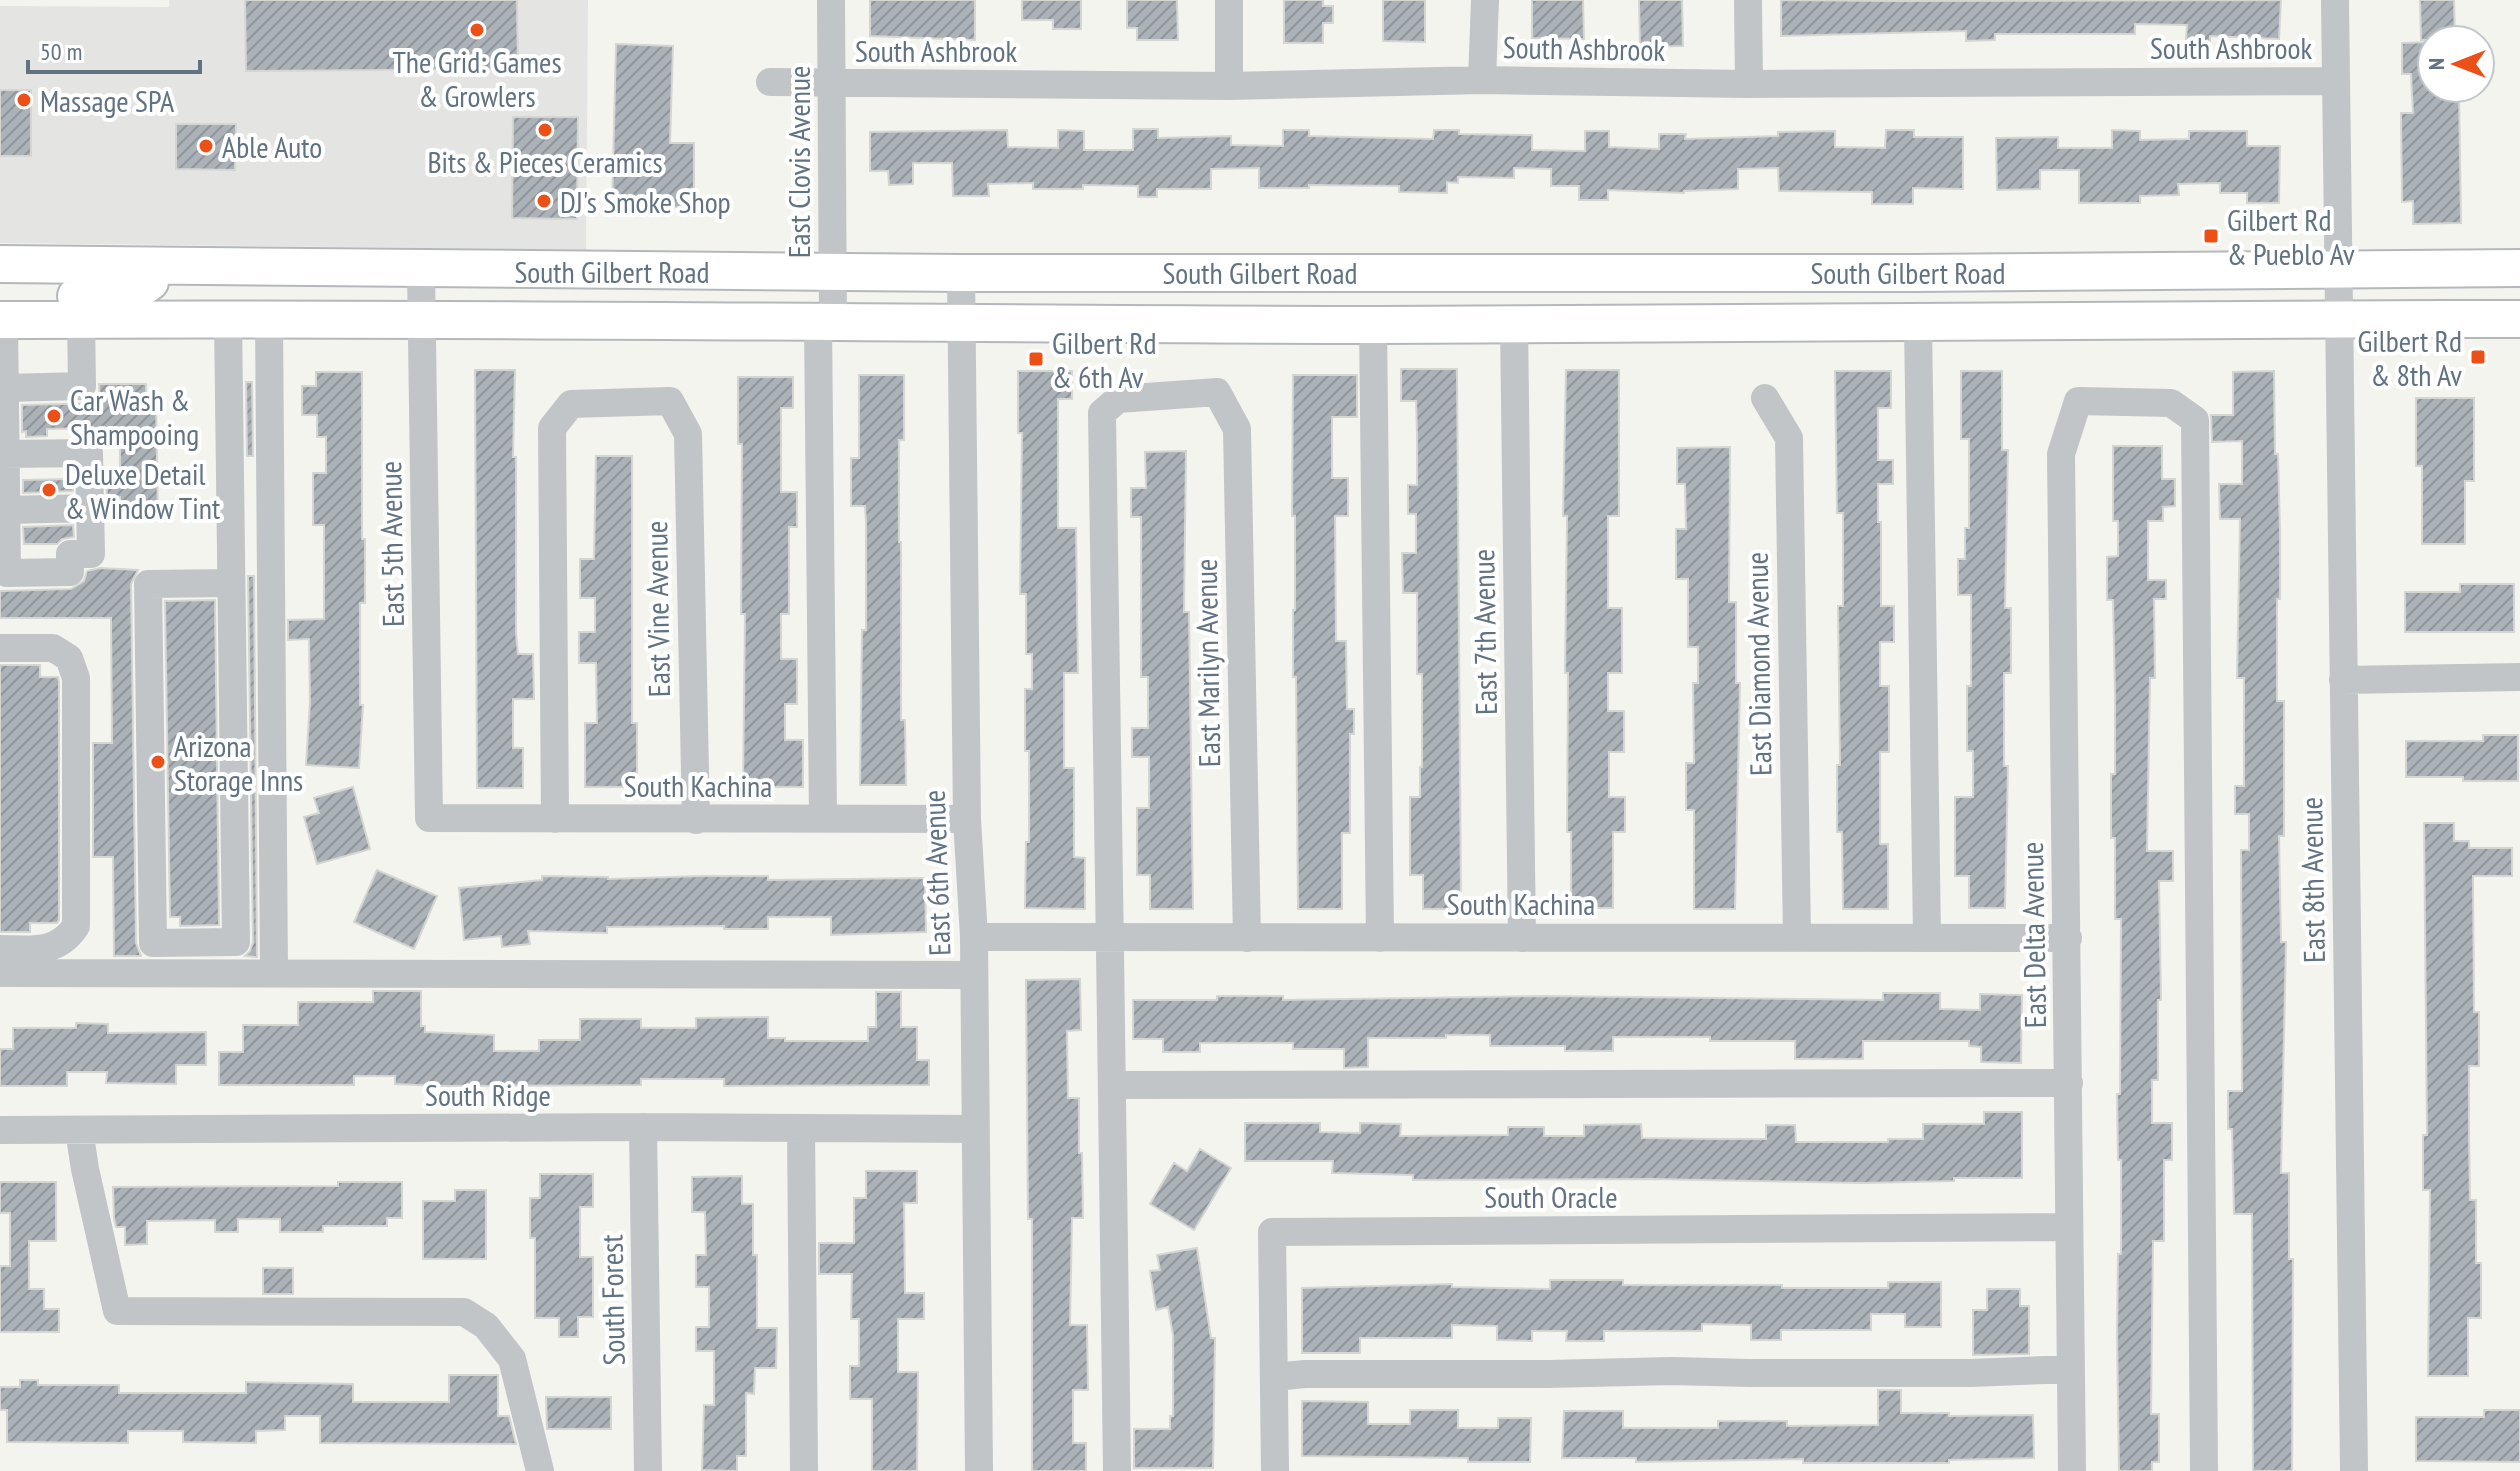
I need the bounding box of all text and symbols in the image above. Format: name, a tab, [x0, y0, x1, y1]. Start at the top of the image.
marker: The Grid: Games & Growlers	[468, 21, 486, 39]
scale bar	[28, 24, 200, 74]
north arrow	[2416, 24, 2496, 104]
street label: South Ashbrook	[1503, 27, 1666, 69]
street label: South Ashbrook	[2150, 28, 2312, 67]
street label: South Ashbrook	[855, 31, 1017, 70]
text: 50 m	[40, 36, 82, 67]
place label: The Grid: Games & Growlers	[392, 42, 562, 115]
text: N	[2422, 58, 2450, 70]
street label: East Clovis Avenue	[779, 66, 818, 258]
place label: Massage SPA	[40, 81, 175, 120]
marker: Massage SPA	[15, 91, 33, 109]
marker: Bits & Pieces Ceramics	[536, 121, 554, 139]
place label: Able Auto	[222, 127, 322, 166]
marker: Able Auto	[197, 137, 215, 155]
place label: Bits & Pieces Ceramics	[427, 142, 663, 181]
place label: DJ's Smoke Shop	[560, 182, 731, 221]
marker: DJ's Smoke Shop	[535, 192, 553, 210]
place label: Gilbert Rd & Pueblo Av	[2227, 200, 2355, 273]
marker: Gilbert Rd & Pueblo Av	[2202, 227, 2220, 245]
street label: South Gilbert Road	[514, 252, 710, 291]
street label: South Gilbert Road	[1162, 253, 1358, 292]
street label: South Gilbert Road	[1810, 253, 2006, 292]
place label: Gilbert Rd & 8th Av	[2357, 321, 2462, 394]
place label: Gilbert Rd & 6th Av	[1052, 323, 1157, 396]
marker: Gilbert Rd & 8th Av	[2469, 348, 2487, 366]
marker: Gilbert Rd & 6th Av	[1027, 350, 1045, 368]
place label: Car Wash & Shampooing	[70, 380, 199, 453]
marker: Car Wash & Shampooing	[45, 407, 63, 425]
place label: Deluxe Detail & Window Tint	[65, 454, 221, 527]
street label: East 5th Avenue	[370, 461, 412, 627]
marker: Deluxe Detail & Window Tint	[40, 481, 58, 499]
street label: East Vine Avenue	[636, 521, 678, 697]
street label: East 7th Avenue	[1463, 549, 1505, 715]
street label: East Diamond Avenue	[1737, 552, 1779, 776]
street label: East Marilyn Avenue	[1186, 559, 1228, 767]
place label: Arizona Storage Inns	[174, 726, 303, 799]
marker: Arizona Storage Inns	[149, 753, 167, 771]
street label: South Kachina	[624, 766, 772, 805]
street label: East 6th Avenue	[914, 789, 958, 957]
street label: East 8th Avenue	[2291, 797, 2333, 963]
street label: East Delta Avenue	[2012, 841, 2054, 1029]
street label: South Kachina	[1447, 884, 1595, 923]
street label: South Ridge	[425, 1075, 551, 1114]
street label: South Oracle	[1484, 1177, 1618, 1216]
street label: South Forest	[591, 1233, 633, 1366]

